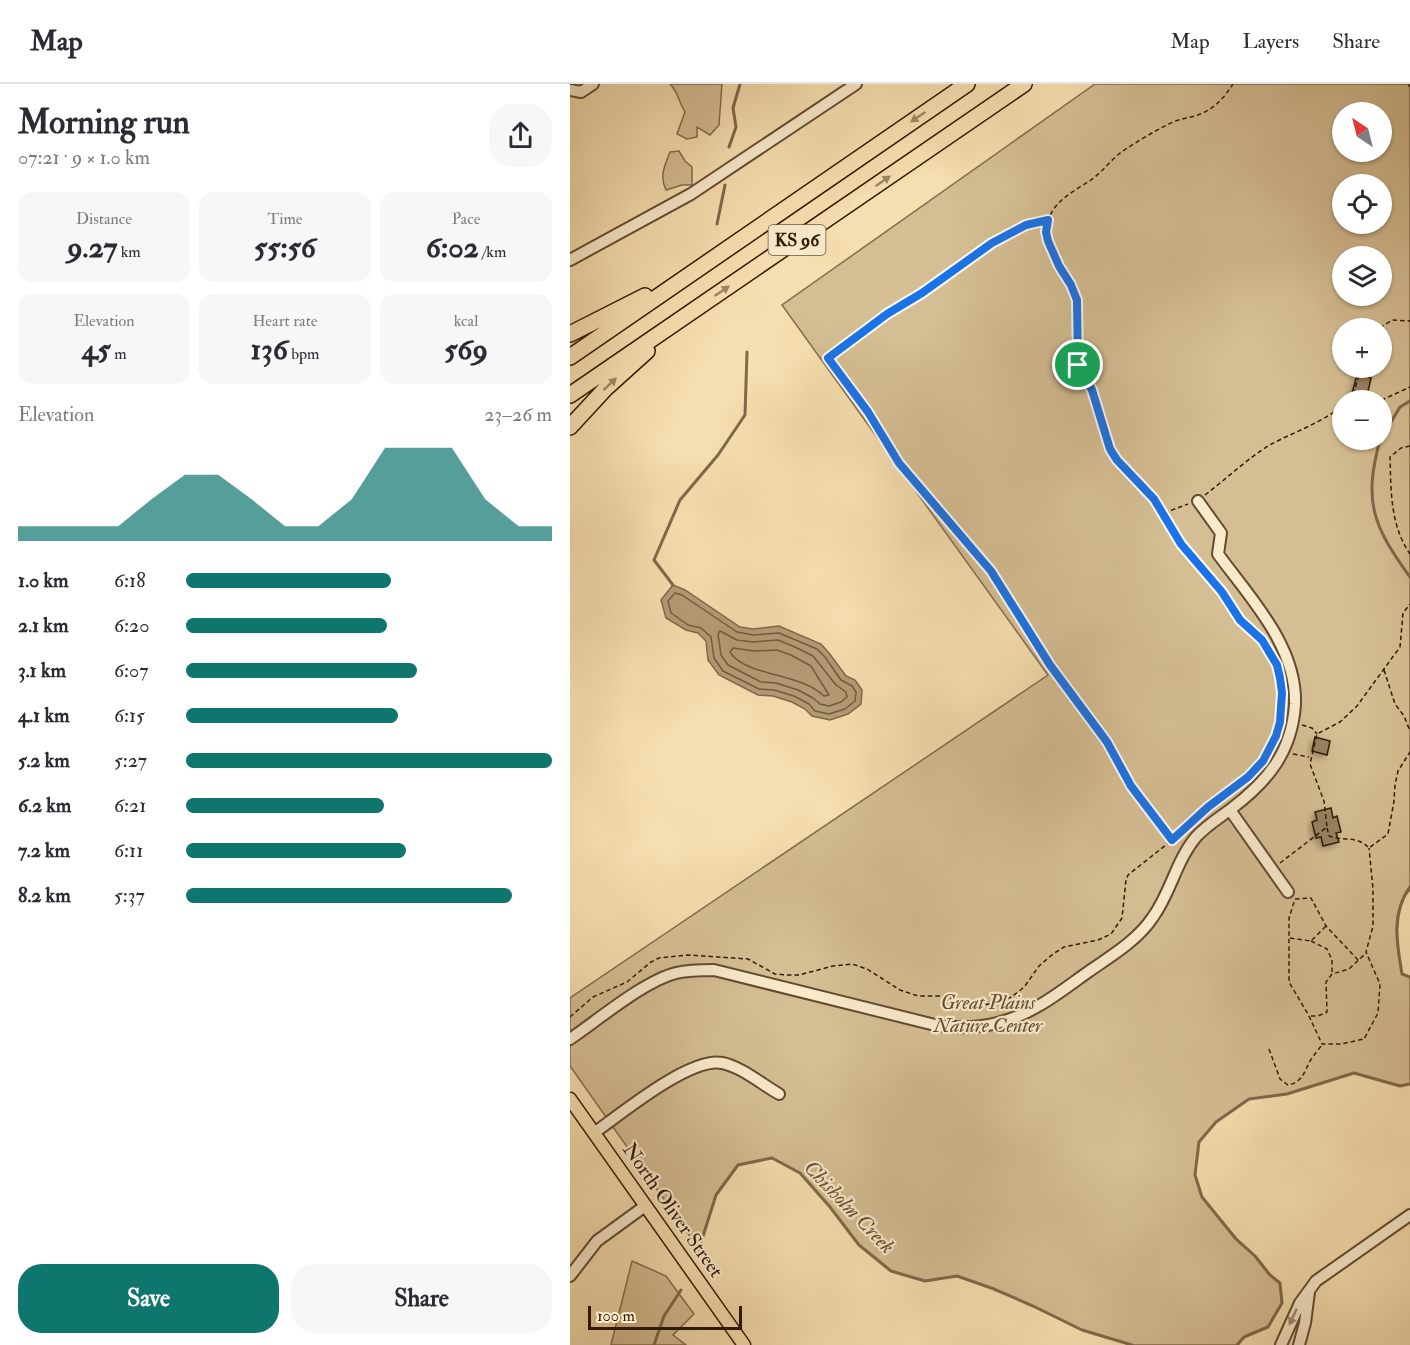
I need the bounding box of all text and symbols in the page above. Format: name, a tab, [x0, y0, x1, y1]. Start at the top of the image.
text: Map	[30, 24, 83, 59]
text: Map	[1170, 28, 1210, 55]
text: Layers	[1243, 28, 1299, 55]
text: Share	[1332, 28, 1380, 55]
text: Morning run	[18, 102, 190, 143]
north arrow	[1332, 102, 1392, 162]
map controls	[1332, 102, 1392, 450]
button: share	[489, 104, 552, 167]
one-way arrow	[911, 111, 927, 123]
text: 07:21 · 9 × 1.0 km	[18, 145, 150, 170]
button: locate	[1332, 174, 1392, 234]
one-way arrow	[875, 175, 891, 187]
text: Distance	[76, 209, 132, 229]
text: Time	[268, 209, 302, 229]
text: Pace	[452, 209, 480, 229]
road number: KS 96	[768, 225, 826, 255]
text: 9.27	[67, 229, 117, 266]
text: 55:56	[254, 229, 316, 266]
text: 6:02	[426, 229, 479, 266]
text: km	[117, 242, 141, 262]
text: /km	[479, 242, 506, 262]
button: layers	[1332, 246, 1392, 306]
one-way arrow	[714, 286, 730, 297]
text: Elevation	[74, 311, 134, 331]
text: Heart rate	[252, 311, 318, 331]
text: kcal	[454, 311, 478, 331]
button: +	[1332, 318, 1392, 378]
text: 45	[81, 331, 111, 368]
text: 136	[250, 331, 288, 368]
text: 569	[444, 331, 488, 368]
pin	[1052, 339, 1103, 390]
text: m	[111, 344, 127, 364]
text: bpm	[288, 344, 320, 364]
icon: arrive	[1061, 348, 1094, 381]
one-way arrow	[603, 378, 617, 392]
button: −	[1332, 390, 1392, 450]
text: Elevation	[18, 402, 94, 427]
text: 23–26 m	[484, 402, 552, 427]
text: 1.0 km	[18, 568, 69, 593]
text: 6:18	[114, 568, 146, 593]
text: 2.1 km	[18, 613, 68, 638]
text: 6:20	[114, 613, 149, 638]
text: 3.1 km	[18, 658, 66, 683]
text: 6:07	[114, 658, 148, 683]
text: 4.1 km	[18, 703, 69, 728]
text: 6:15	[114, 703, 145, 728]
text: 5.2 km	[18, 748, 70, 773]
text: 5:27	[114, 748, 147, 773]
text: 6.2 km	[18, 793, 71, 818]
text: 6:21	[114, 793, 146, 818]
text: 7.2 km	[18, 838, 70, 863]
text: 6:11	[114, 838, 143, 863]
text: 8.2 km	[18, 883, 71, 908]
text: 5:37	[114, 883, 145, 908]
park label: Great Plains Nature Center	[933, 990, 1044, 1038]
street label: North Oliver Street	[617, 1138, 729, 1283]
water label: Chisholm Creek	[798, 1154, 900, 1260]
button: Save	[18, 1264, 279, 1333]
button: Share	[291, 1264, 552, 1333]
scale bar	[588, 1303, 742, 1330]
text: 100 m	[597, 1306, 635, 1326]
one-way arrow	[1289, 1309, 1298, 1326]

